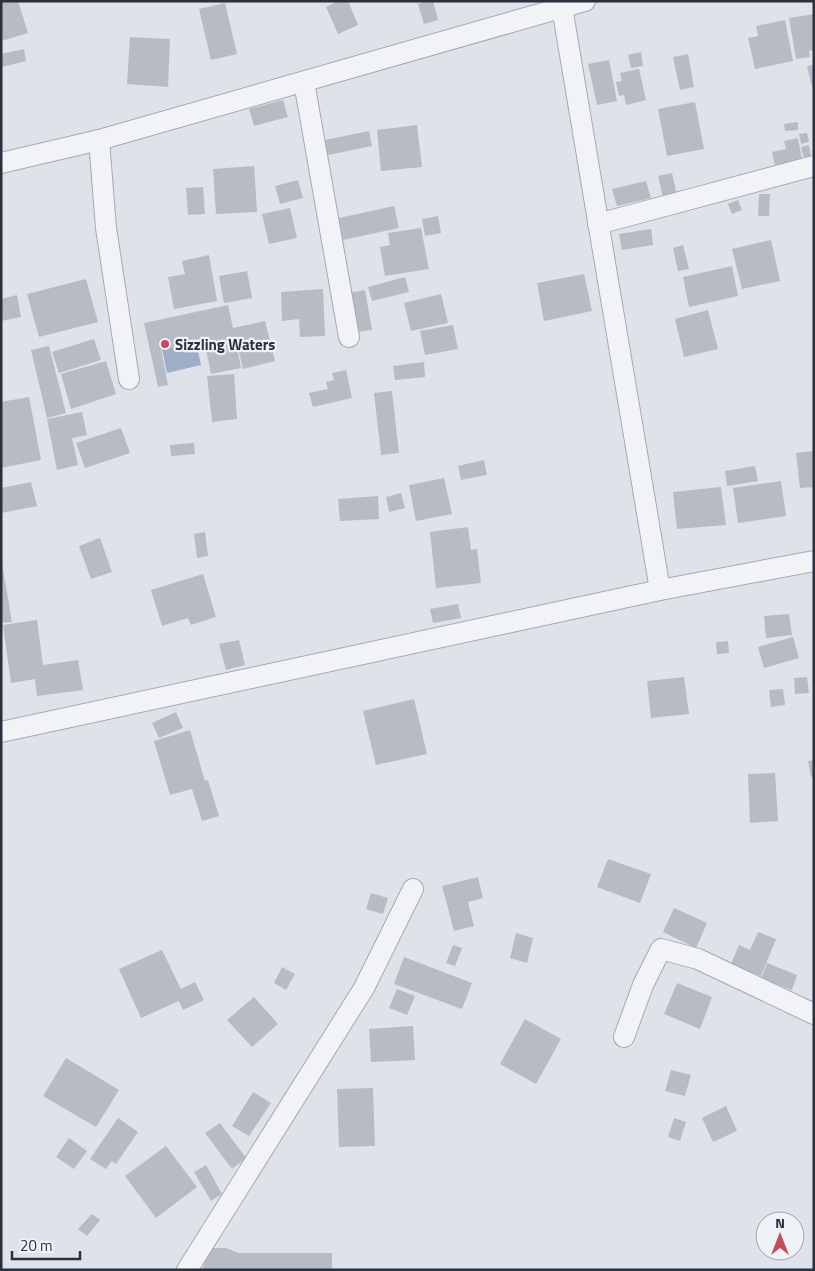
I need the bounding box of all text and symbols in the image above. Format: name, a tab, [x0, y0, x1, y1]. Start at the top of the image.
place label: Sizzling Waters	[175, 333, 275, 356]
marker: Sizzling Waters	[159, 338, 171, 350]
north arrow	[755, 1211, 805, 1261]
text: N	[775, 1212, 785, 1233]
scale bar	[12, 1228, 80, 1260]
text: 20 m	[20, 1234, 53, 1257]

